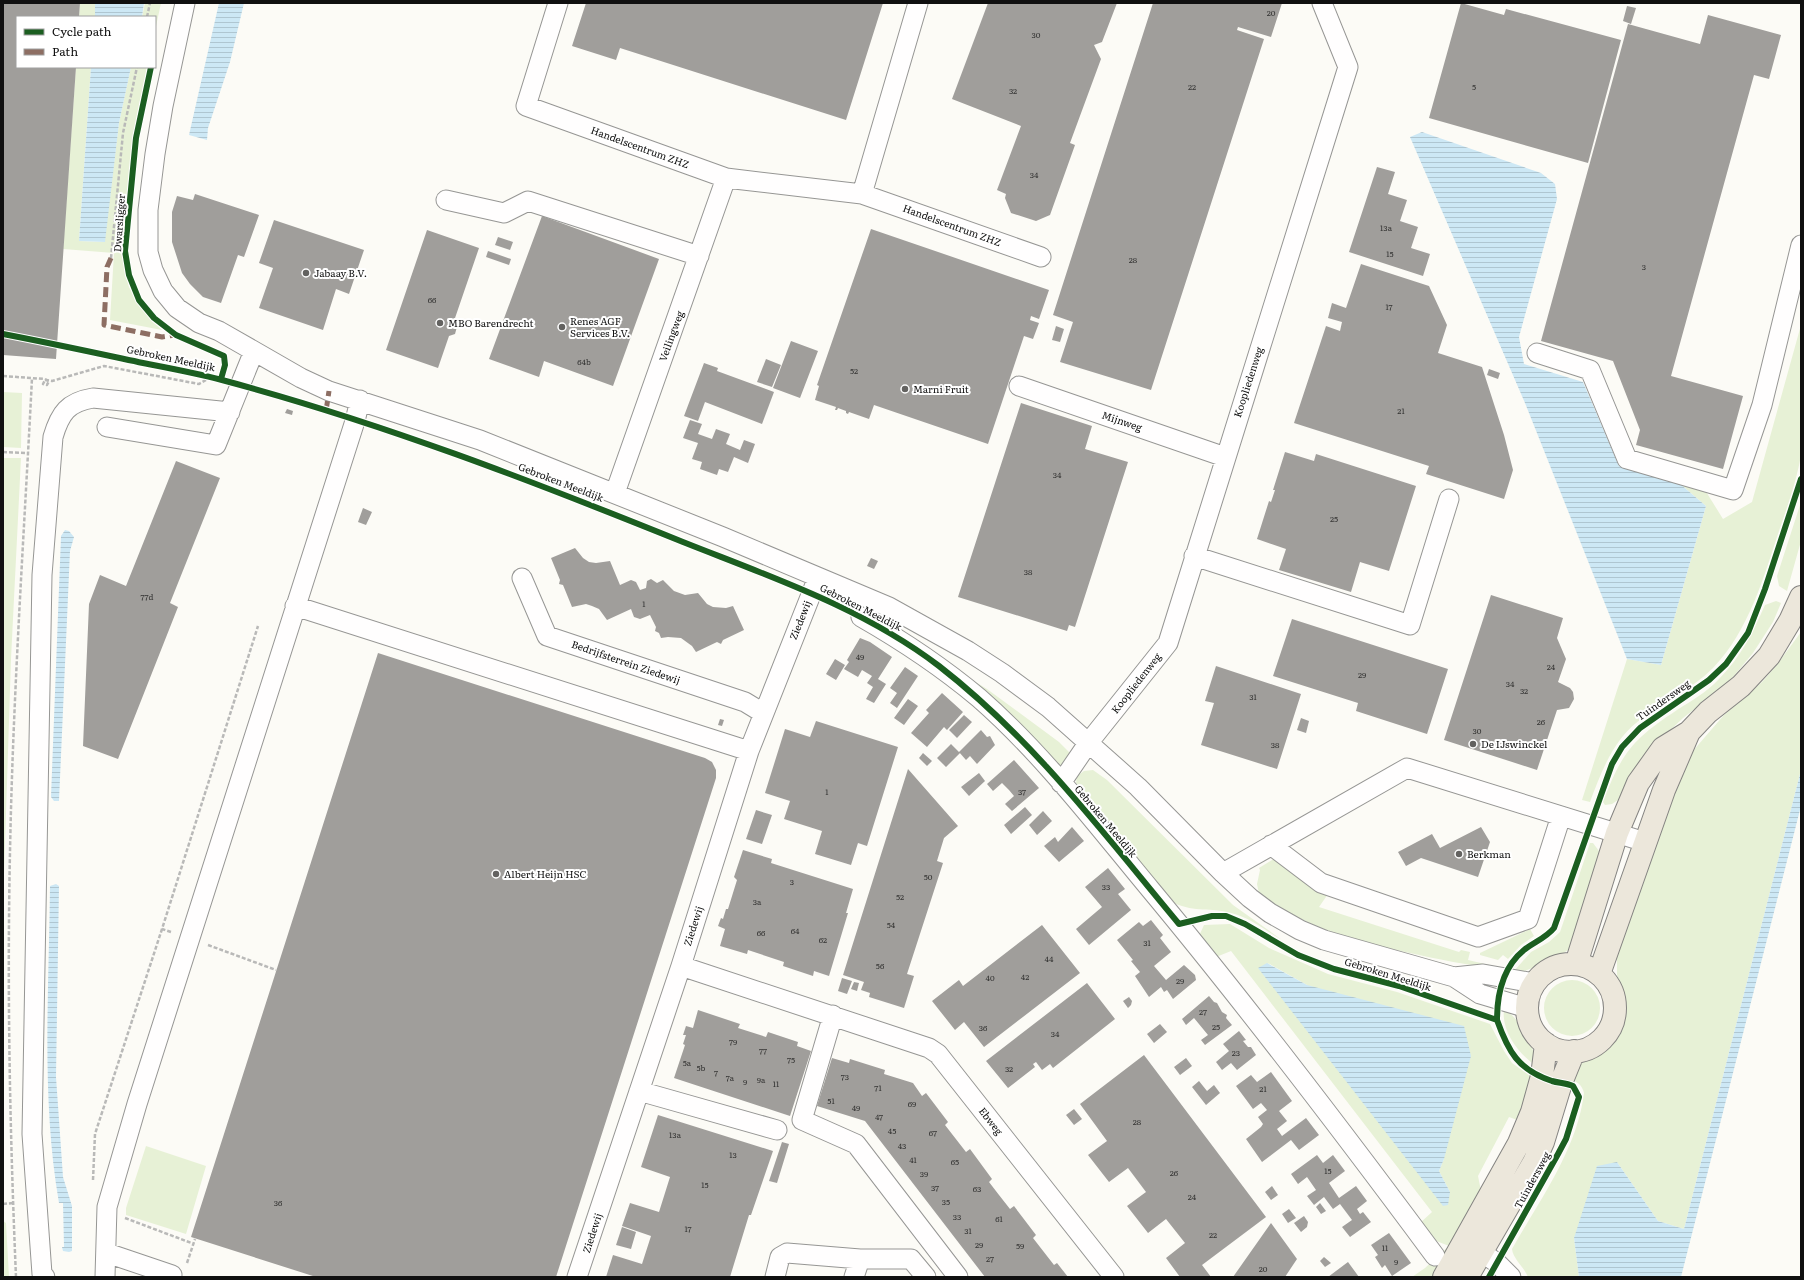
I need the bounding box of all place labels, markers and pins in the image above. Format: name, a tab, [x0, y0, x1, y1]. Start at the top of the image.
place label: Jabaay B.V.	[314, 265, 367, 280]
marker: Jabaay B.V.	[301, 268, 311, 278]
place label: Renes AGF Services B.V.	[570, 313, 630, 340]
place label: MBO Barendrecht	[448, 315, 534, 330]
marker: MBO Barendrecht	[435, 318, 445, 328]
marker: Renes AGF Services B.V.	[557, 322, 567, 332]
place label: Marni Fruit	[913, 381, 969, 396]
marker: Marni Fruit	[900, 384, 910, 394]
place label: De IJswinckel	[1481, 736, 1548, 751]
marker: De IJswinckel	[1468, 739, 1478, 749]
place label: Berkman	[1467, 846, 1511, 861]
marker: Berkman	[1454, 849, 1464, 859]
place label: Albert Heijn HSC	[504, 866, 587, 881]
marker: Albert Heijn HSC	[491, 869, 501, 879]

